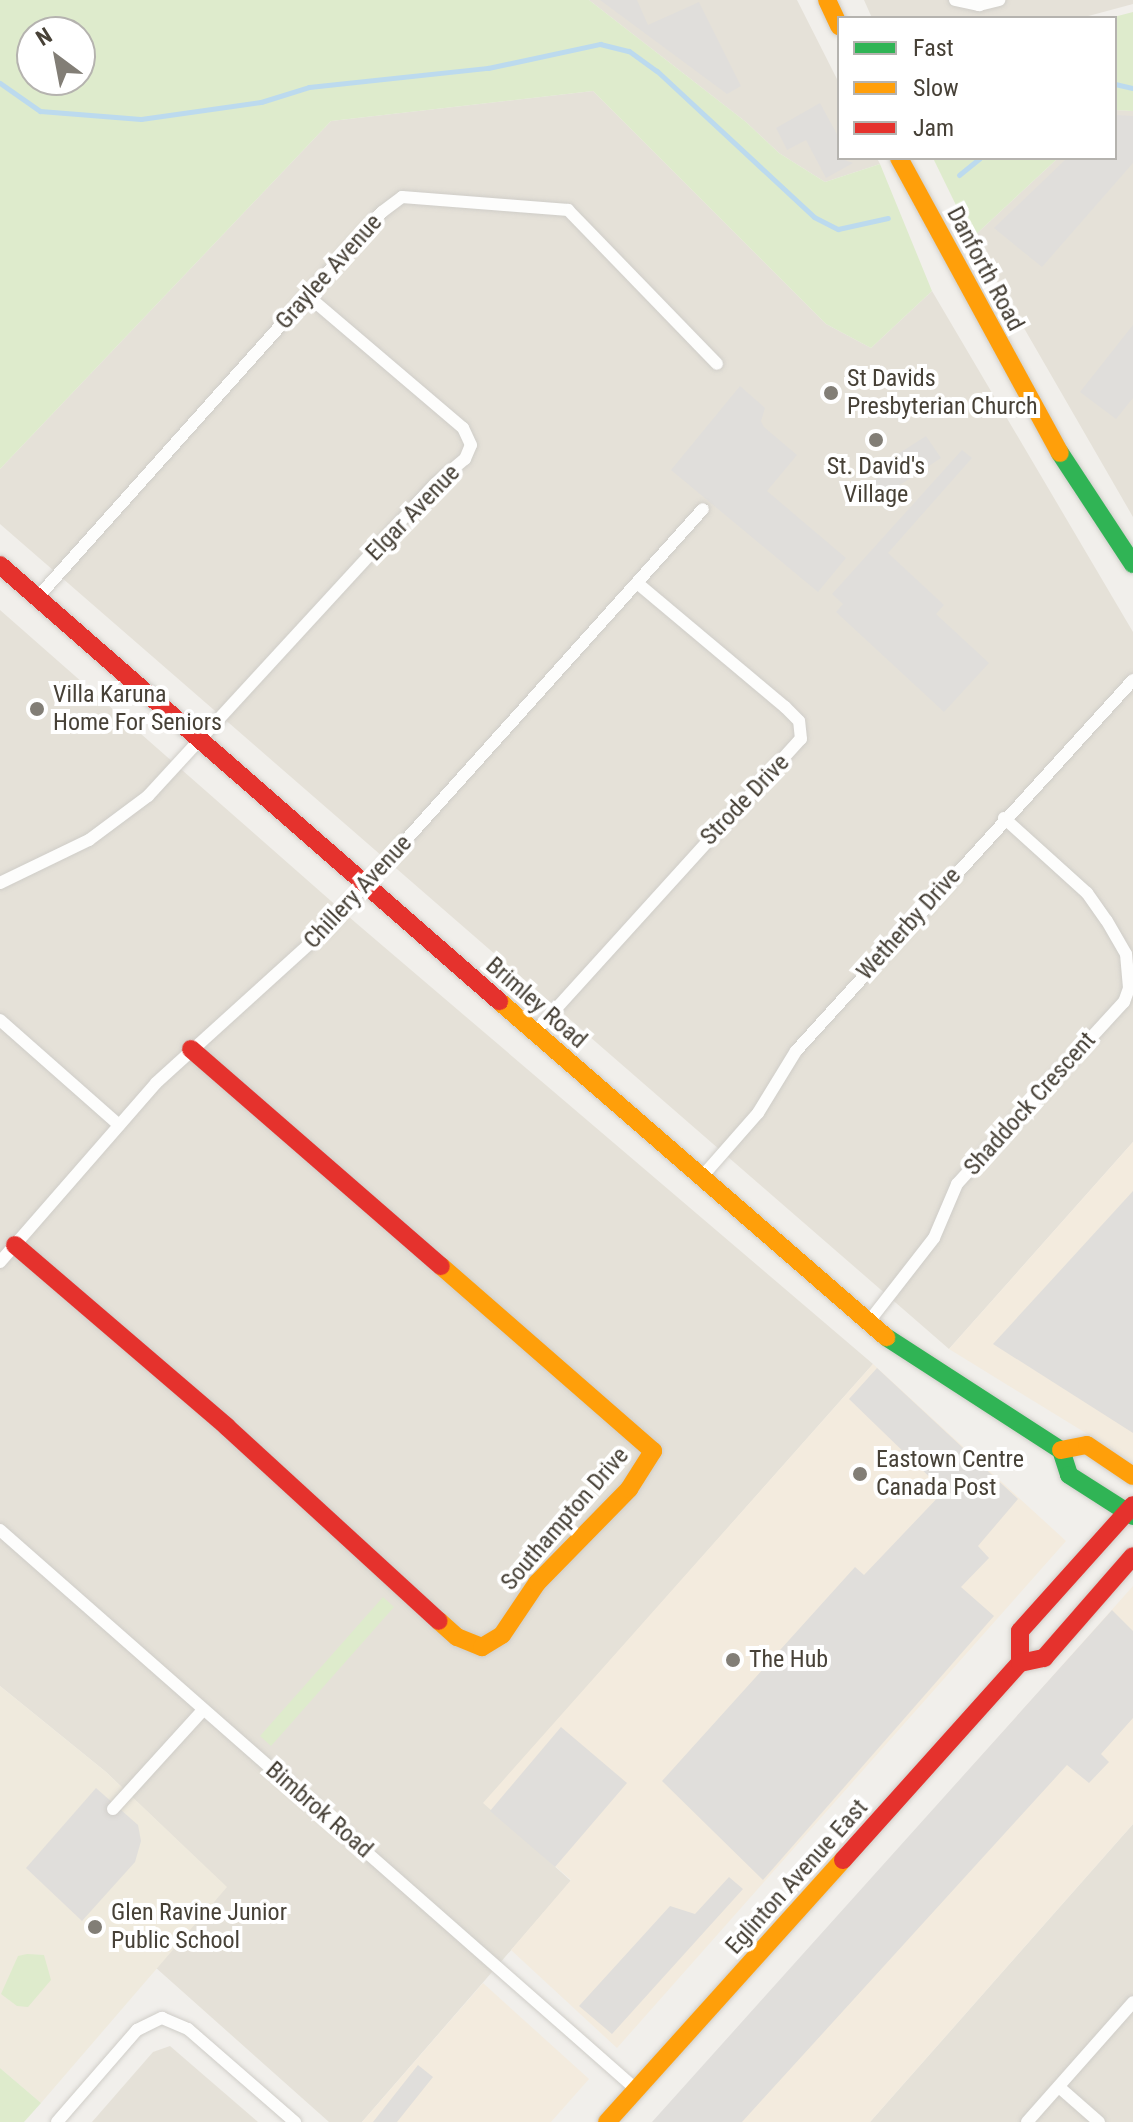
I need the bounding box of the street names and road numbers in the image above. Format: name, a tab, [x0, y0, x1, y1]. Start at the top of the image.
street label: Danforth Road	[940, 202, 1030, 336]
street label: Graylee Avenue	[270, 209, 388, 335]
street label: Elgar Avenue	[360, 459, 466, 567]
street label: Strode Drive	[695, 749, 795, 851]
street label: Chillery Avenue	[298, 829, 418, 955]
street label: Wetherby Drive	[851, 862, 967, 986]
street label: Brimley Road	[480, 951, 592, 1055]
street label: Shaddock Crescent	[958, 1026, 1102, 1182]
street label: Southampton Drive	[495, 1442, 635, 1596]
street label: Bimbrok Road	[260, 1756, 378, 1864]
street label: Eglinton Avenue East	[720, 1794, 874, 1960]

